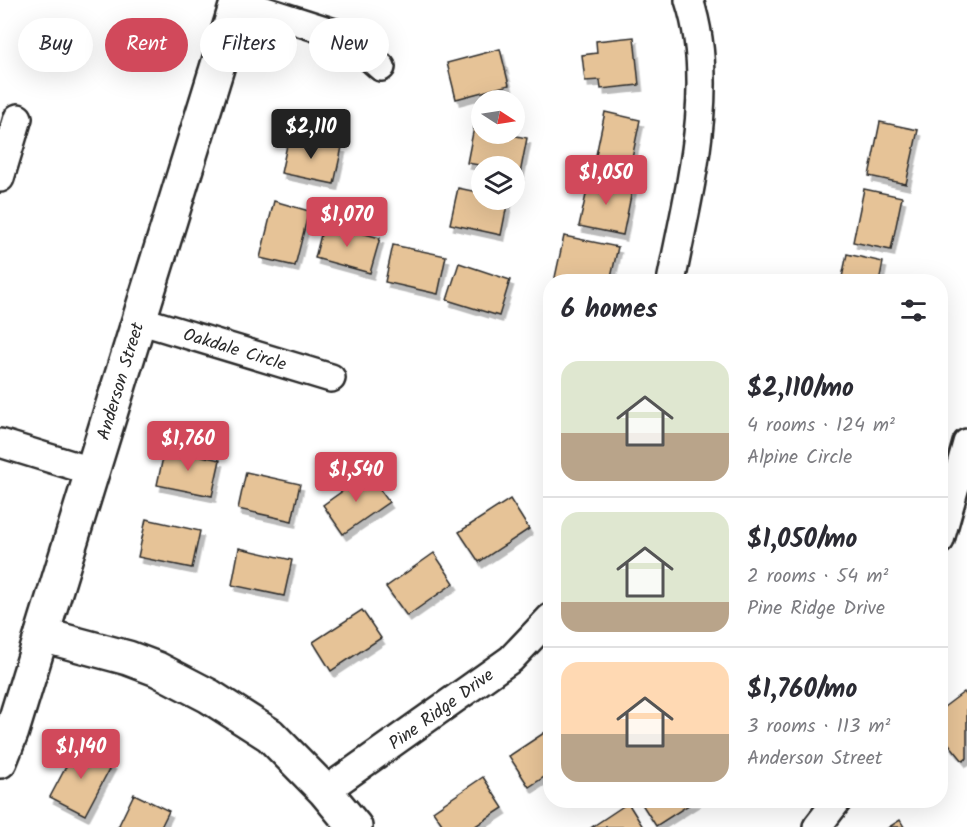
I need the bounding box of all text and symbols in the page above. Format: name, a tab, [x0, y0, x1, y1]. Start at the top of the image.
chip: Buy	[18, 18, 93, 72]
chip: Rent	[105, 18, 188, 72]
chip: Filters	[200, 18, 297, 72]
chip: New	[309, 18, 389, 72]
north arrow	[471, 90, 525, 144]
map controls	[471, 90, 525, 210]
pin: $2,110	[262, 109, 360, 160]
text: $2,110	[285, 112, 337, 144]
pin: $1,050	[557, 155, 655, 206]
button: layers	[471, 156, 525, 210]
text: $1,050	[579, 158, 633, 190]
pin: $1,070	[298, 197, 396, 248]
text: $1,070	[320, 200, 374, 232]
text: 6 homes	[561, 289, 658, 331]
icon: filters	[897, 294, 930, 327]
street label: Anderson Street	[90, 318, 153, 444]
street label: Oakdale Circle	[179, 321, 290, 380]
text: $2,110/mo	[747, 368, 854, 410]
icon: home	[609, 385, 681, 457]
text: 4 rooms · 124 m²	[747, 410, 895, 442]
pin: $1,760	[139, 421, 237, 472]
text: $1,760	[161, 424, 215, 456]
text: Alpine Circle	[747, 442, 852, 474]
pin: $1,540	[307, 452, 405, 503]
text: $1,540	[329, 455, 383, 487]
text: $1,050/mo	[747, 519, 857, 561]
icon: home	[609, 536, 681, 608]
text: 2 rooms · 54 m²	[747, 561, 888, 593]
text: Pine Ridge Drive	[747, 593, 885, 625]
street label: Pine Ridge Drive	[383, 662, 501, 758]
text: $1,760/mo	[747, 669, 857, 711]
icon: home	[609, 686, 681, 758]
text: 3 rooms · 113 m²	[747, 711, 890, 743]
pin: $1,140	[32, 729, 130, 780]
text: $1,140	[56, 732, 106, 764]
text: Anderson Street	[747, 743, 882, 775]

